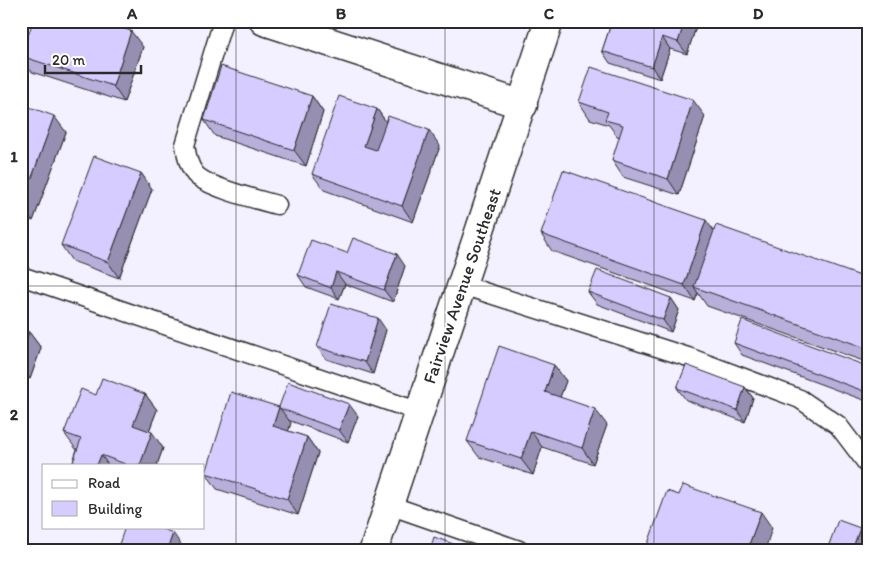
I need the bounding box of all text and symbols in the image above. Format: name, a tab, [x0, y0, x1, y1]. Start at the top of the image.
text: A	[126, 4, 138, 23]
text: B	[336, 4, 347, 23]
text: C	[544, 4, 555, 23]
text: D	[753, 4, 764, 23]
scale bar	[45, 42, 141, 74]
text: 20 m	[52, 51, 86, 69]
text: 1	[10, 147, 18, 166]
street label: Fairview Avenue Southeast	[418, 185, 506, 387]
text: 2	[10, 405, 19, 424]
legend	[42, 464, 205, 528]
text: Road	[88, 474, 121, 492]
text: Building	[88, 500, 142, 518]

